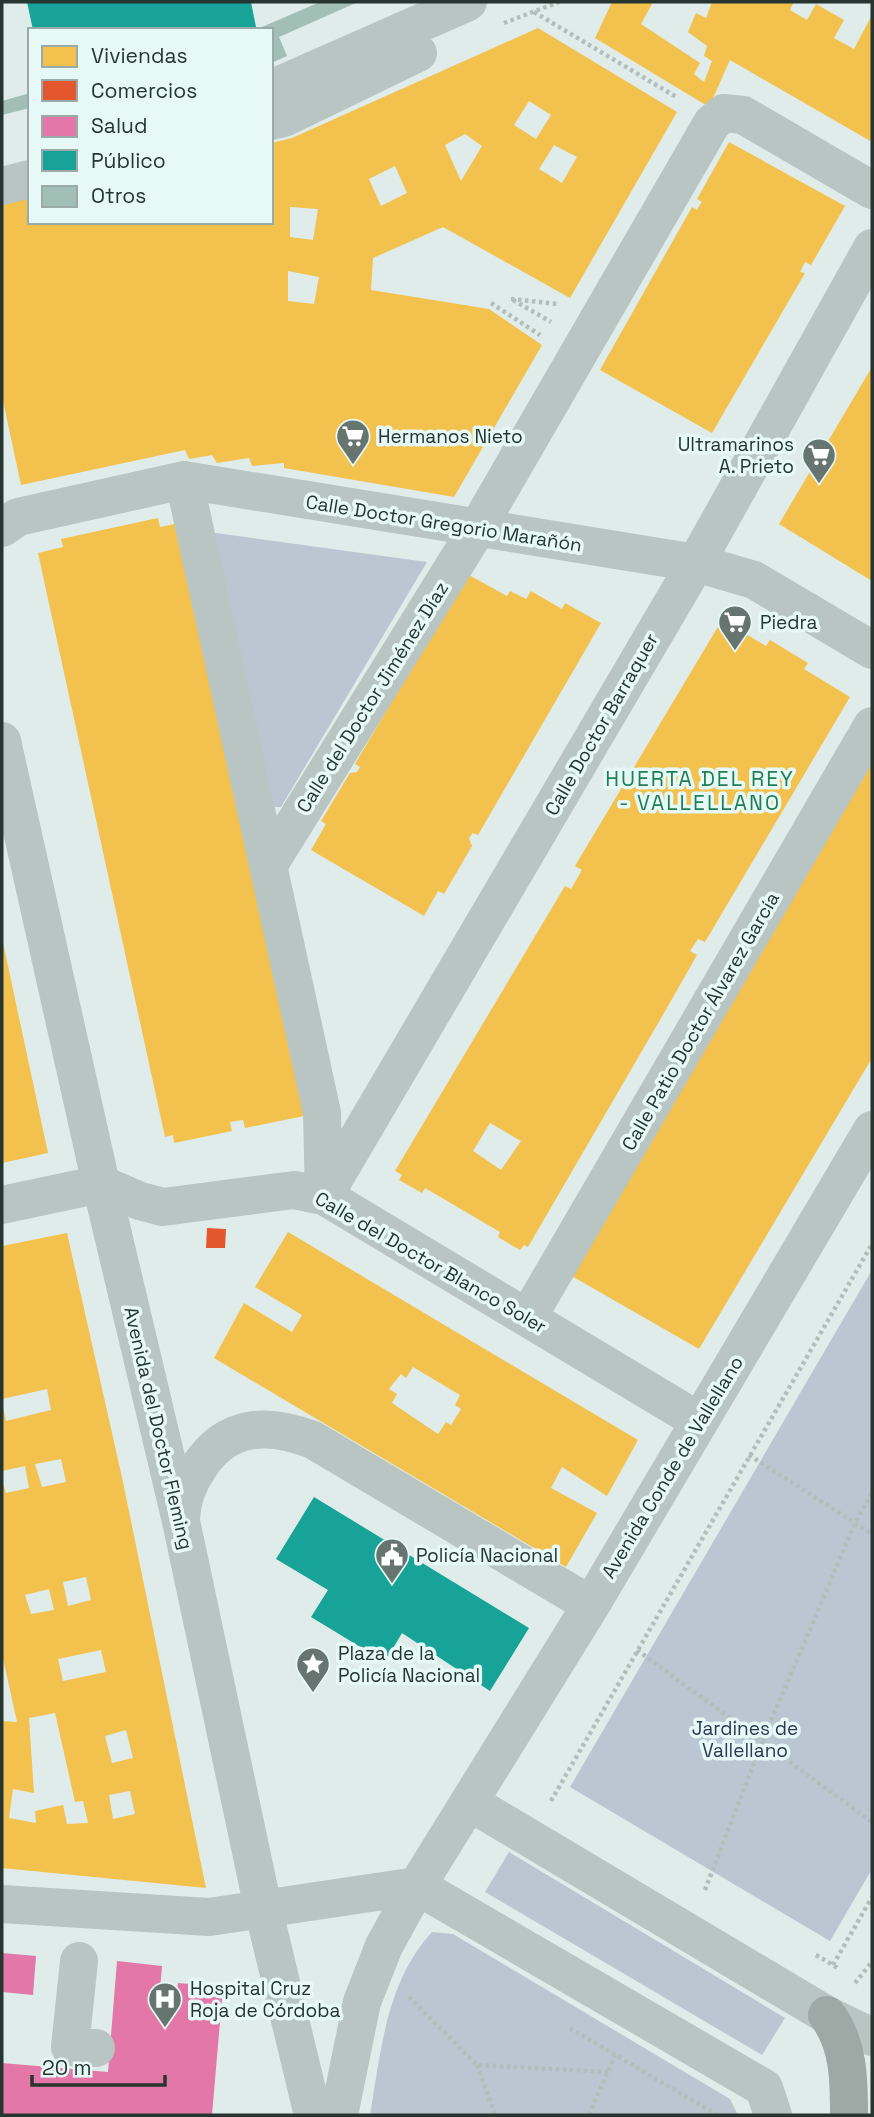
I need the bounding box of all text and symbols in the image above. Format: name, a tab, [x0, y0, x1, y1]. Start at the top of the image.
legend	[28, 28, 273, 224]
text: Viviendas	[91, 42, 188, 69]
text: Comercios	[91, 77, 197, 104]
text: Salud	[91, 112, 147, 139]
text: Público	[91, 147, 166, 174]
text: Otros	[91, 182, 146, 209]
supermarket icon: Hermanos Nieto	[334, 417, 372, 466]
place label: Hermanos Nieto	[378, 424, 523, 449]
place label: Ultramarinos A. Prieto	[678, 432, 794, 479]
supermarket icon: Ultramarinos A. Prieto	[800, 436, 838, 485]
street label: Calle Doctor Gregorio Marañón	[304, 489, 584, 558]
street label: Calle del Doctor Jiménez Díaz	[291, 577, 454, 818]
supermarket icon: Piedra	[716, 603, 754, 652]
place label: Piedra	[760, 610, 817, 635]
street label: Calle Doctor Barraquer	[539, 629, 664, 820]
district label: HUERTA DEL REY - VALLELLANO	[605, 765, 795, 816]
street label: Calle Patio Doctor Álvarez García	[616, 887, 785, 1155]
street label: Calle del Doctor Blanco Soler	[310, 1186, 551, 1339]
street label: Avenida del Doctor Fleming	[118, 1304, 199, 1552]
street label: Avenida Conde de Vallellano	[596, 1351, 749, 1583]
public building icon: Policía Nacional	[373, 1536, 411, 1585]
place label: Policía Nacional	[416, 1543, 558, 1568]
place label: Plaza de la Policía Nacional	[338, 1641, 480, 1688]
place icon: Plaza de la Policía Nacional	[294, 1645, 332, 1694]
park label: Jardines de Vallellano	[692, 1716, 798, 1763]
place label: Hospital Cruz Roja de Córdoba	[190, 1976, 341, 2023]
hospital icon: Hospital Cruz Roja de Córdoba	[146, 1980, 184, 2029]
scale bar	[32, 2044, 164, 2088]
text: 20 m	[42, 2054, 92, 2081]

